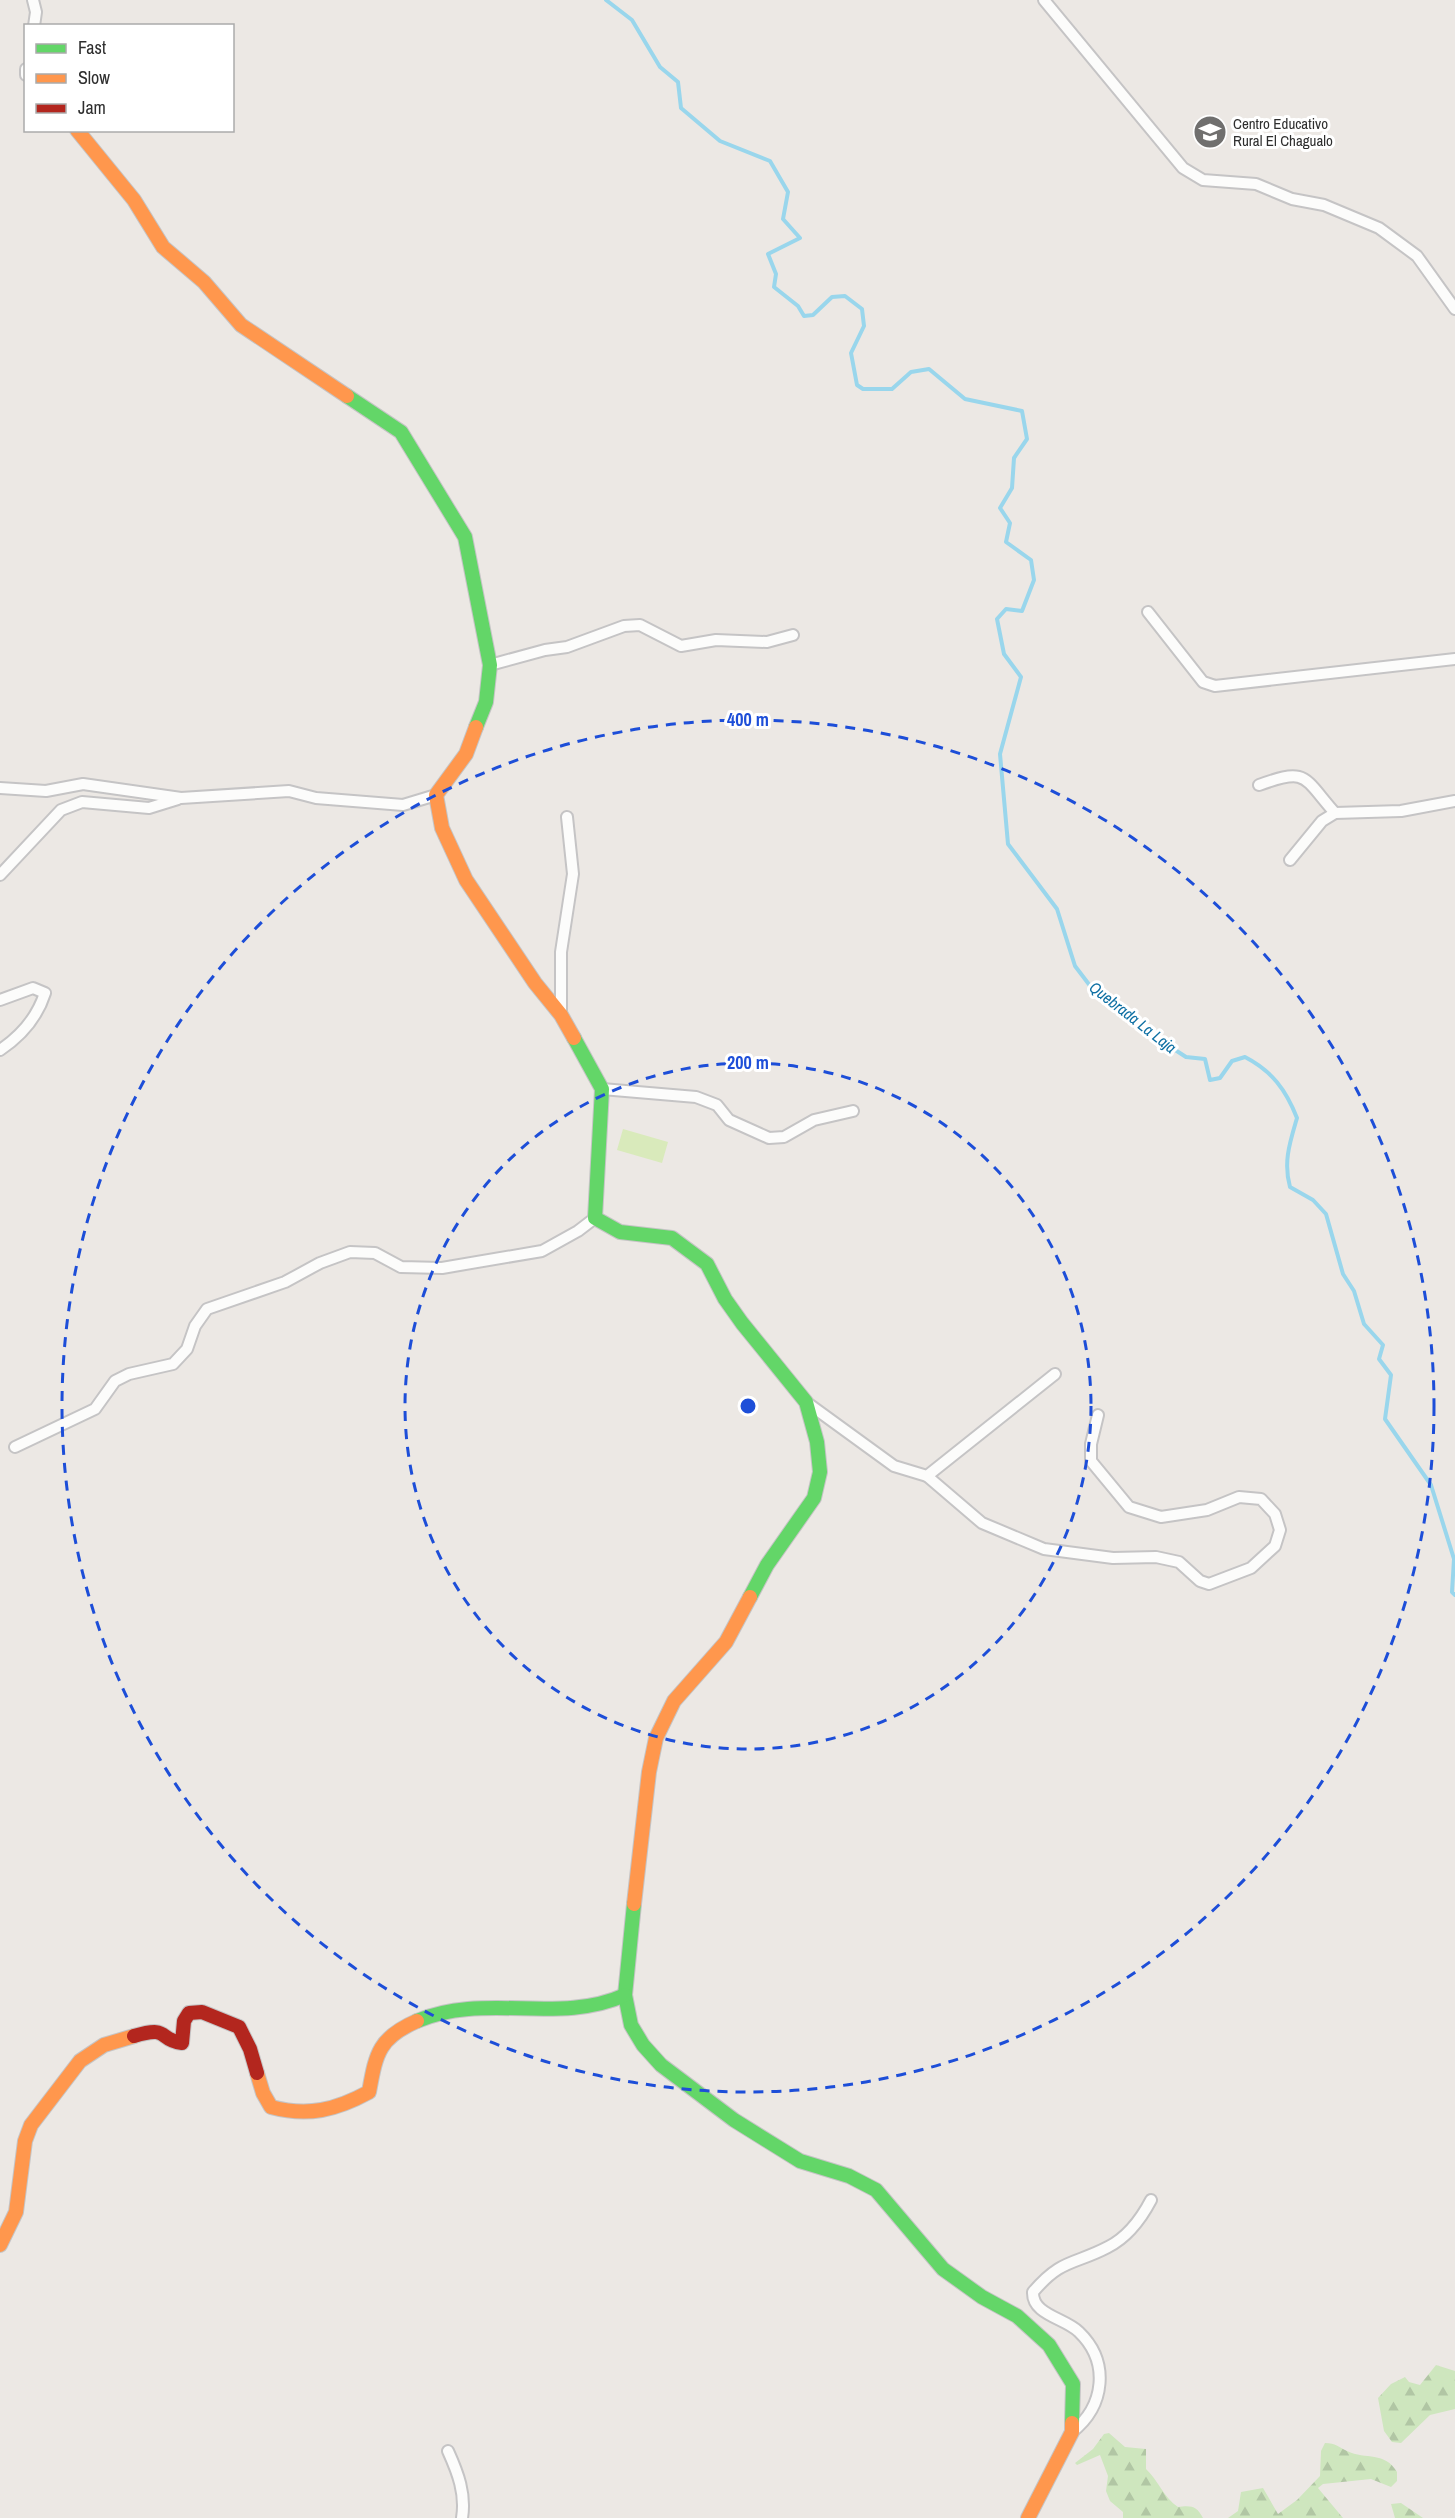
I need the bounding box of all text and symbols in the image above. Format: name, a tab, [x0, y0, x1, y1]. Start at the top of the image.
legend	[24, 24, 234, 132]
text: Fast	[78, 35, 106, 60]
text: Slow	[78, 65, 110, 90]
text: Jam	[78, 95, 106, 120]
place label: Centro Educativo Rural El Chagualo	[1233, 113, 1333, 151]
school or university icon: Centro Educativo Rural El Chagualo	[1192, 114, 1228, 150]
text: 400 m	[727, 707, 769, 732]
water label: Quebrada La Laja	[1085, 976, 1181, 1058]
text: 200 m	[727, 1050, 769, 1075]
centre of rings	[738, 1396, 758, 1416]

